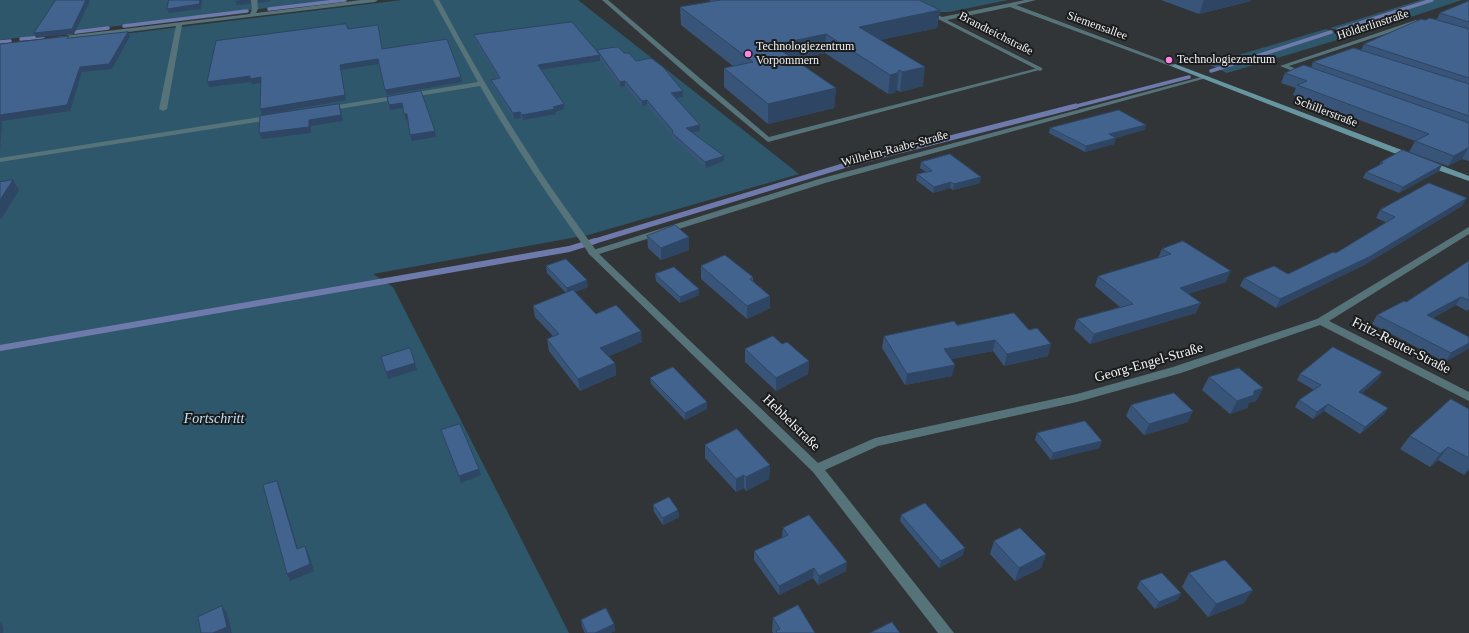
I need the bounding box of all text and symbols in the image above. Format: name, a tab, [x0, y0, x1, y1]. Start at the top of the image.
street label: Hölderlinstraße	[1335, 7, 1411, 43]
street label: Siemensallee	[1065, 8, 1129, 44]
street label: Brandteichstraße	[957, 9, 1035, 59]
place label: Technologiezentrum Vorpommern	[756, 40, 854, 68]
marker: Technologiezentrum Vorpommern	[743, 49, 753, 59]
place label: Technologiezentrum	[1177, 53, 1275, 67]
marker: Technologiezentrum	[1164, 55, 1174, 65]
street label: Schillerstraße	[1293, 93, 1359, 131]
street label: Wilhelm-Raabe-Straße	[840, 128, 950, 170]
street label: Fritz-Reuter-Straße	[1349, 314, 1453, 378]
street label: Georg-Engel-Straße	[1093, 339, 1205, 387]
street label: Hebbelstraße	[759, 391, 823, 455]
park label: Fortschritt	[184, 411, 244, 427]

